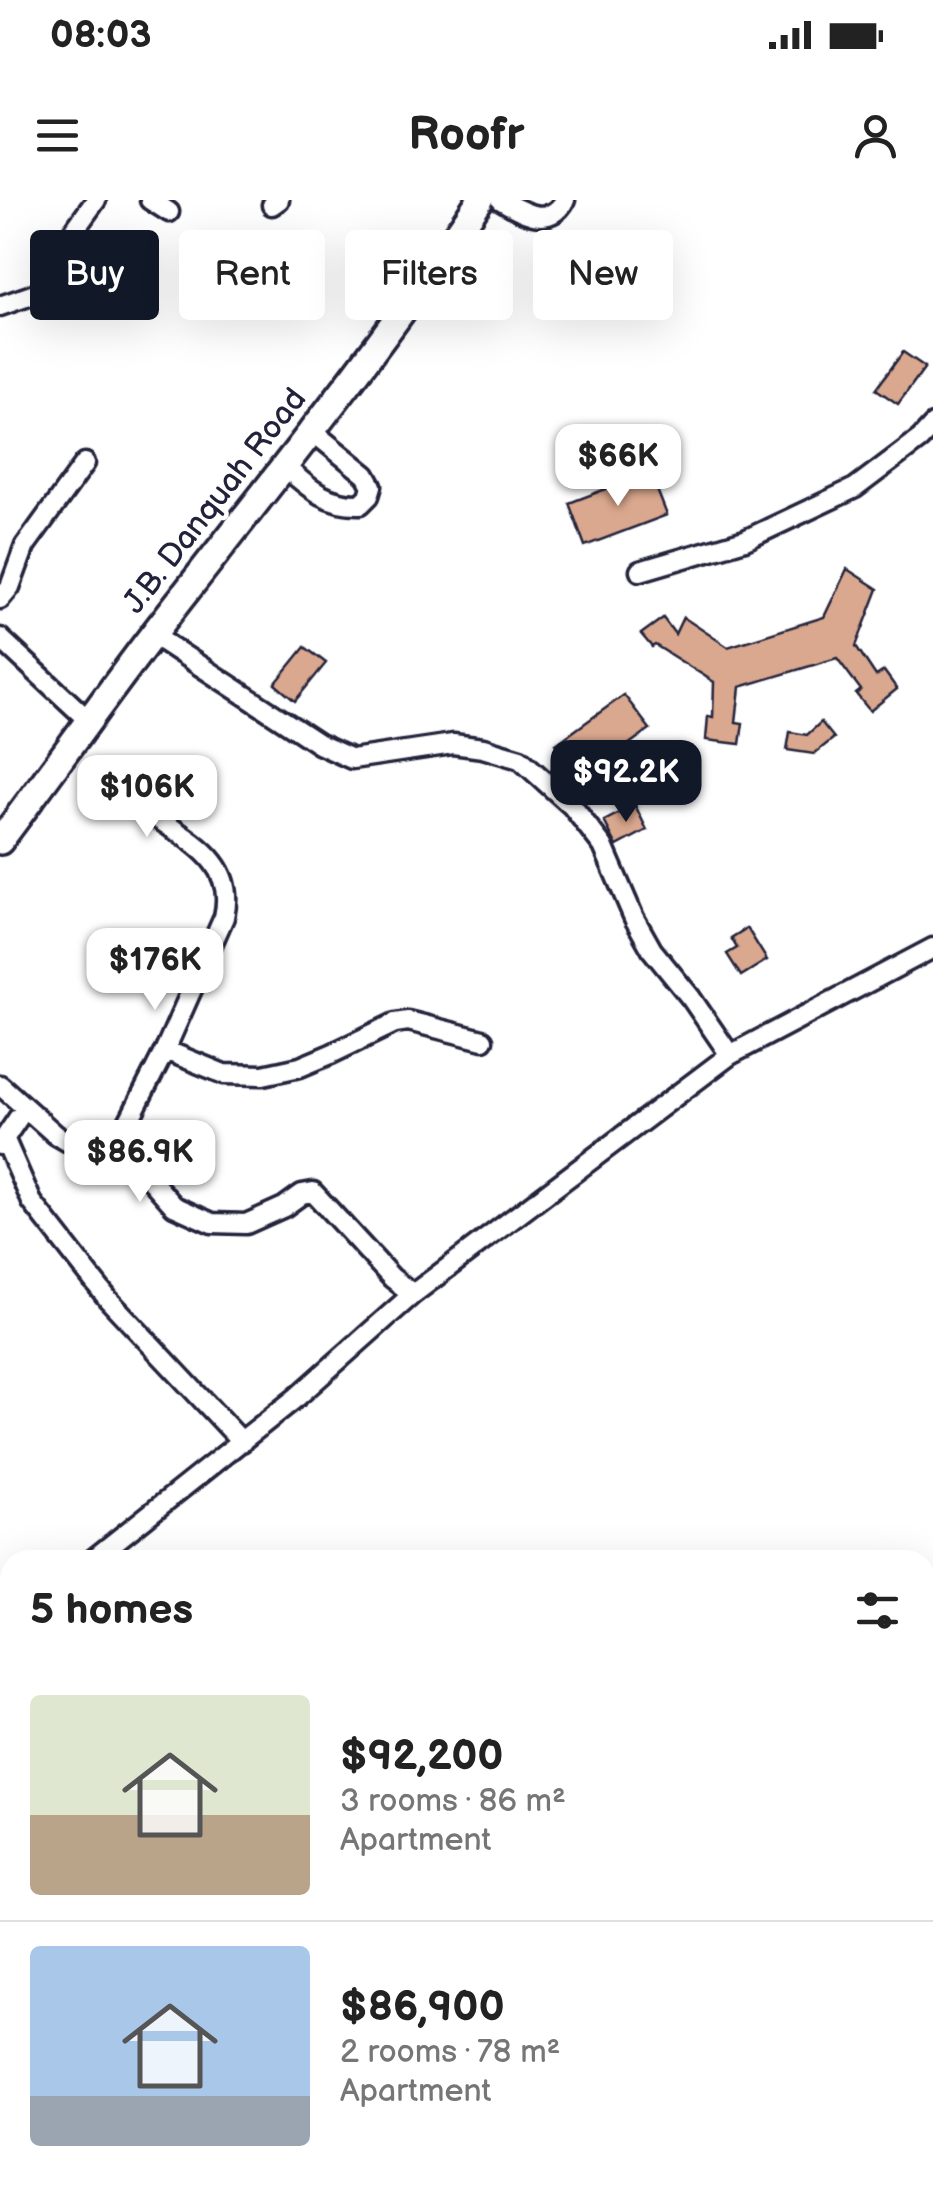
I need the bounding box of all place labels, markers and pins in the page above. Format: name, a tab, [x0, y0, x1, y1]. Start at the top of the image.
pin: $66K	[559, 424, 677, 509]
pin: $92.2K	[545, 740, 707, 825]
pin: $106K	[77, 755, 217, 840]
pin: $176K	[85, 928, 225, 1013]
pin: $86.9K	[59, 1120, 221, 1205]

